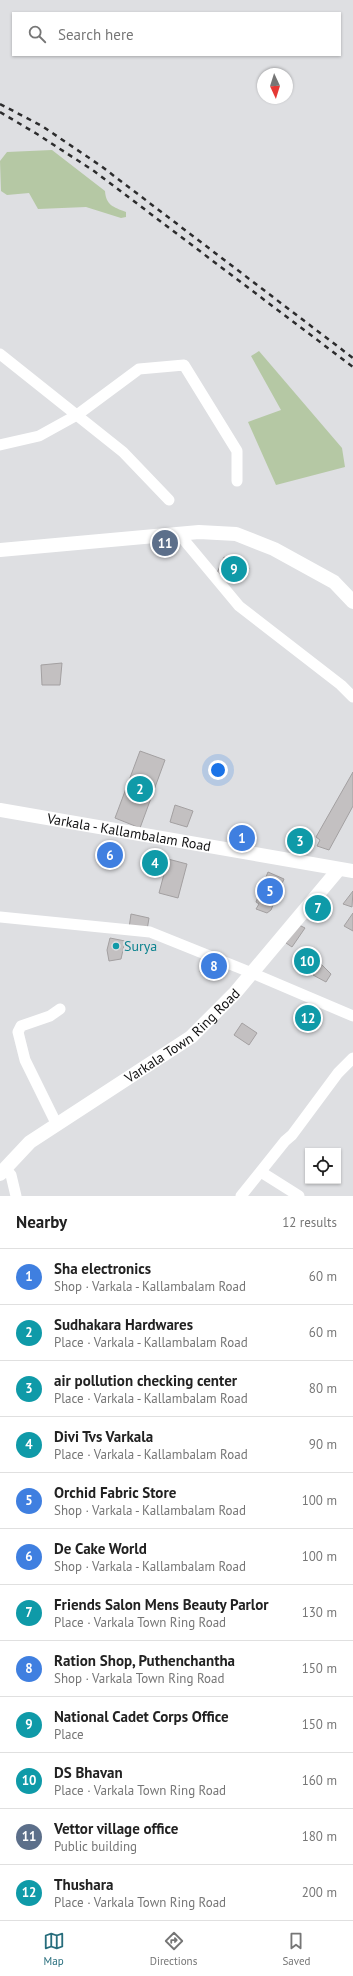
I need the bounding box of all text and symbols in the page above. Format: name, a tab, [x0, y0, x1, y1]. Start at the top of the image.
search box	[12, 12, 341, 56]
icon: search	[26, 23, 48, 45]
text: Search here	[58, 25, 134, 44]
north arrow	[257, 68, 293, 104]
pin: 11	[152, 528, 178, 558]
pin: 9	[221, 554, 247, 584]
your location	[208, 760, 228, 780]
pin: 2	[127, 774, 153, 804]
street label: Varkala - Kallambalam Road	[45, 809, 212, 855]
pin: 1	[229, 823, 255, 853]
pin: 3	[287, 826, 313, 856]
pin: 6	[97, 840, 123, 870]
pin: 4	[142, 848, 168, 878]
pin: 5	[257, 876, 283, 906]
pin: 7	[305, 893, 331, 923]
place label: Surya	[124, 937, 157, 955]
marker: Surya	[111, 941, 121, 951]
pin: 10	[294, 946, 320, 976]
pin: 8	[201, 951, 227, 981]
street label: Varkala Town Ring Road	[120, 984, 244, 1087]
pin: 12	[295, 1003, 321, 1033]
map controls	[305, 1148, 341, 1184]
button: locate	[305, 1148, 341, 1184]
text: Nearby	[16, 1211, 67, 1233]
text: 12 results	[282, 1214, 337, 1231]
text: Sha electronics	[54, 1259, 151, 1278]
text: 1	[25, 1268, 33, 1285]
text: 60 m	[309, 1268, 337, 1285]
text: Shop · Varkala - Kallambalam Road	[54, 1278, 246, 1295]
text: Sudhakara Hardwares	[54, 1315, 193, 1334]
text: 2	[25, 1324, 33, 1341]
text: 60 m	[309, 1324, 337, 1341]
text: Place · Varkala - Kallambalam Road	[54, 1334, 248, 1351]
text: air pollution checking center	[54, 1371, 237, 1390]
text: 3	[25, 1380, 33, 1397]
text: 80 m	[309, 1380, 337, 1397]
text: Place · Varkala - Kallambalam Road	[54, 1390, 248, 1407]
text: Divi Tvs Varkala	[54, 1427, 153, 1446]
text: 4	[25, 1436, 33, 1453]
text: 90 m	[309, 1436, 337, 1453]
text: Place · Varkala - Kallambalam Road	[54, 1446, 248, 1463]
text: Orchid Fabric Store	[54, 1483, 176, 1502]
text: 5	[25, 1492, 33, 1509]
text: 100 m	[302, 1492, 337, 1509]
text: Shop · Varkala - Kallambalam Road	[54, 1502, 246, 1519]
text: De Cake World	[54, 1539, 147, 1558]
text: 6	[25, 1548, 33, 1565]
text: 100 m	[302, 1548, 337, 1565]
text: Shop · Varkala - Kallambalam Road	[54, 1558, 246, 1575]
text: Friends Salon Mens Beauty Parlor	[54, 1595, 269, 1614]
text: 7	[25, 1604, 33, 1621]
text: 130 m	[302, 1604, 337, 1621]
text: Place · Varkala Town Ring Road	[54, 1614, 226, 1631]
text: Ration Shop, Puthenchantha	[54, 1651, 235, 1670]
text: 8	[25, 1660, 33, 1677]
text: 150 m	[302, 1660, 337, 1677]
text: Shop · Varkala Town Ring Road	[54, 1670, 224, 1687]
text: National Cadet Corps Office	[54, 1707, 229, 1726]
text: 9	[25, 1716, 33, 1733]
text: 150 m	[302, 1716, 337, 1733]
text: Place	[54, 1726, 84, 1743]
text: DS Bhavan	[54, 1763, 123, 1782]
text: 10	[22, 1772, 36, 1789]
text: 160 m	[302, 1772, 337, 1789]
text: Place · Varkala Town Ring Road	[54, 1782, 226, 1799]
text: Vettor village office	[54, 1819, 178, 1838]
text: 11	[22, 1828, 36, 1845]
text: 180 m	[302, 1828, 337, 1845]
text: Public building	[54, 1838, 137, 1855]
text: Thushara	[54, 1875, 113, 1894]
text: 12	[22, 1884, 36, 1901]
text: 200 m	[302, 1884, 337, 1901]
text: Place · Varkala Town Ring Road	[54, 1894, 226, 1911]
tab: Map	[43, 1930, 65, 1968]
tab: Directions	[150, 1930, 197, 1968]
tab: Saved	[282, 1930, 310, 1968]

